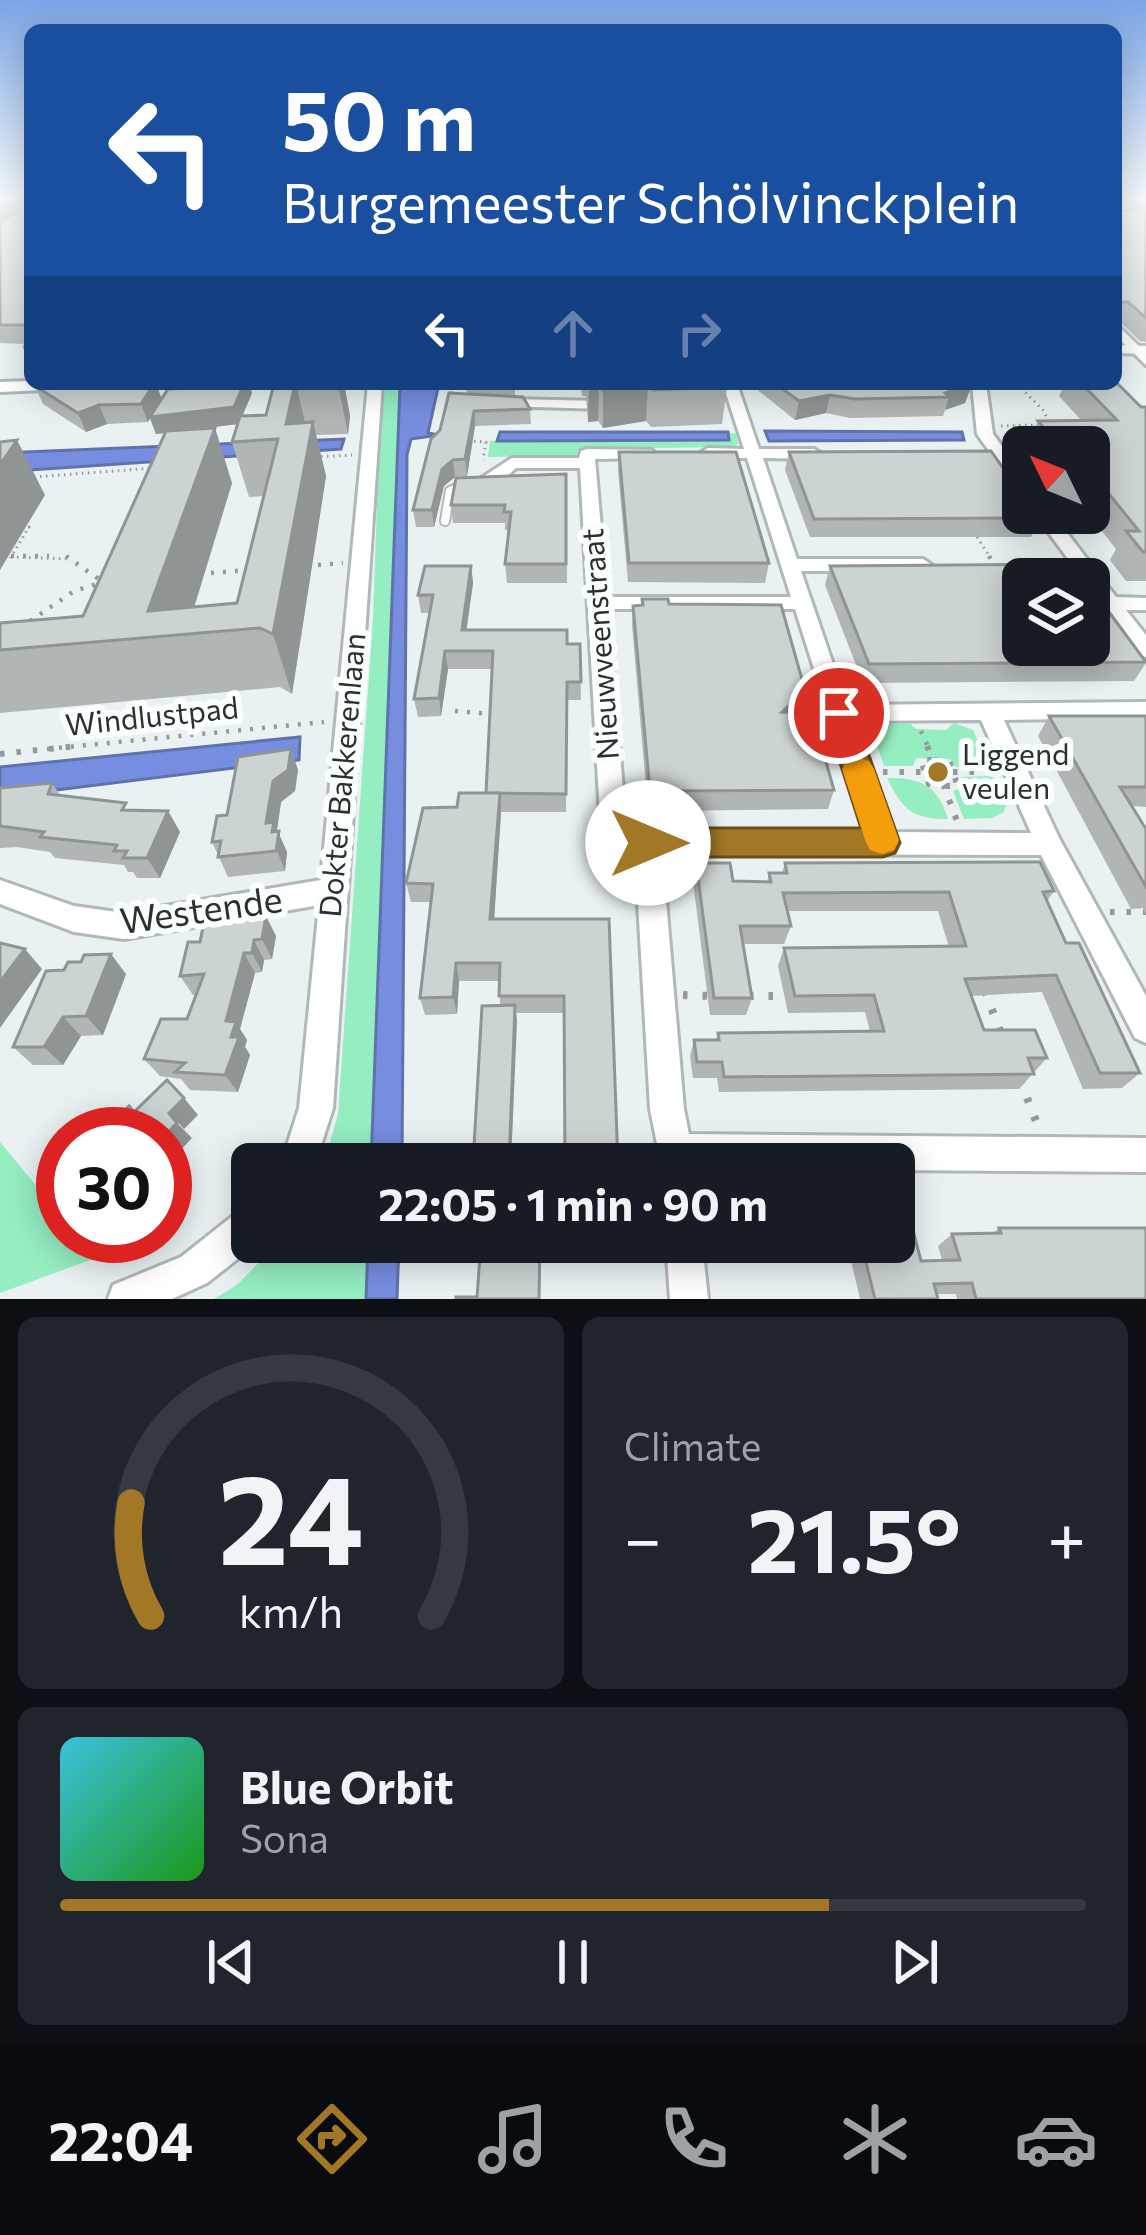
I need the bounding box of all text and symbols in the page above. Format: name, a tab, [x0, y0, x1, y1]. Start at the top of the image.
text: 50 m	[282, 66, 476, 168]
icon: left	[84, 72, 240, 228]
text: Burgemeester Schölvinckplein	[282, 168, 1019, 234]
icon: left	[414, 300, 480, 366]
icon: ahead	[540, 300, 606, 366]
icon: right	[666, 300, 732, 366]
north arrow	[1002, 426, 1110, 534]
map controls	[1002, 426, 1110, 666]
street label: Nieuwveenstraat	[572, 527, 625, 761]
button: layers	[1002, 558, 1110, 666]
street label: Dokter Bakkerenlaan	[310, 631, 371, 919]
pin	[788, 662, 890, 764]
icon: arrive	[806, 680, 872, 746]
street label: Windlustpad	[63, 687, 240, 742]
place label: Liggend veulen	[962, 734, 1069, 805]
marker: Liggend veulen	[925, 759, 951, 785]
position arrow	[585, 780, 711, 906]
street label: Westende	[117, 875, 285, 941]
speed limit sign: 30	[36, 1107, 192, 1263]
text: 22:05 · 1 min · 90 m	[378, 1175, 768, 1230]
text: Climate	[624, 1421, 761, 1469]
text: 24	[218, 1438, 364, 1591]
text: 21.5°	[747, 1481, 961, 1592]
text: −	[624, 1496, 662, 1577]
text: +	[1047, 1496, 1086, 1577]
text: km/h	[239, 1584, 343, 1637]
text: Blue Orbit	[240, 1758, 453, 1813]
text: Sona	[240, 1813, 329, 1861]
icon: previous	[198, 1929, 264, 1995]
icon: pause	[540, 1929, 606, 1995]
icon: next	[882, 1929, 948, 1995]
icon: directions	[290, 2097, 374, 2181]
icon: music	[471, 2097, 555, 2181]
icon: phone	[652, 2097, 736, 2181]
icon: climate	[833, 2097, 917, 2181]
icon: car	[1014, 2097, 1098, 2181]
text: 22:04	[48, 2106, 193, 2172]

